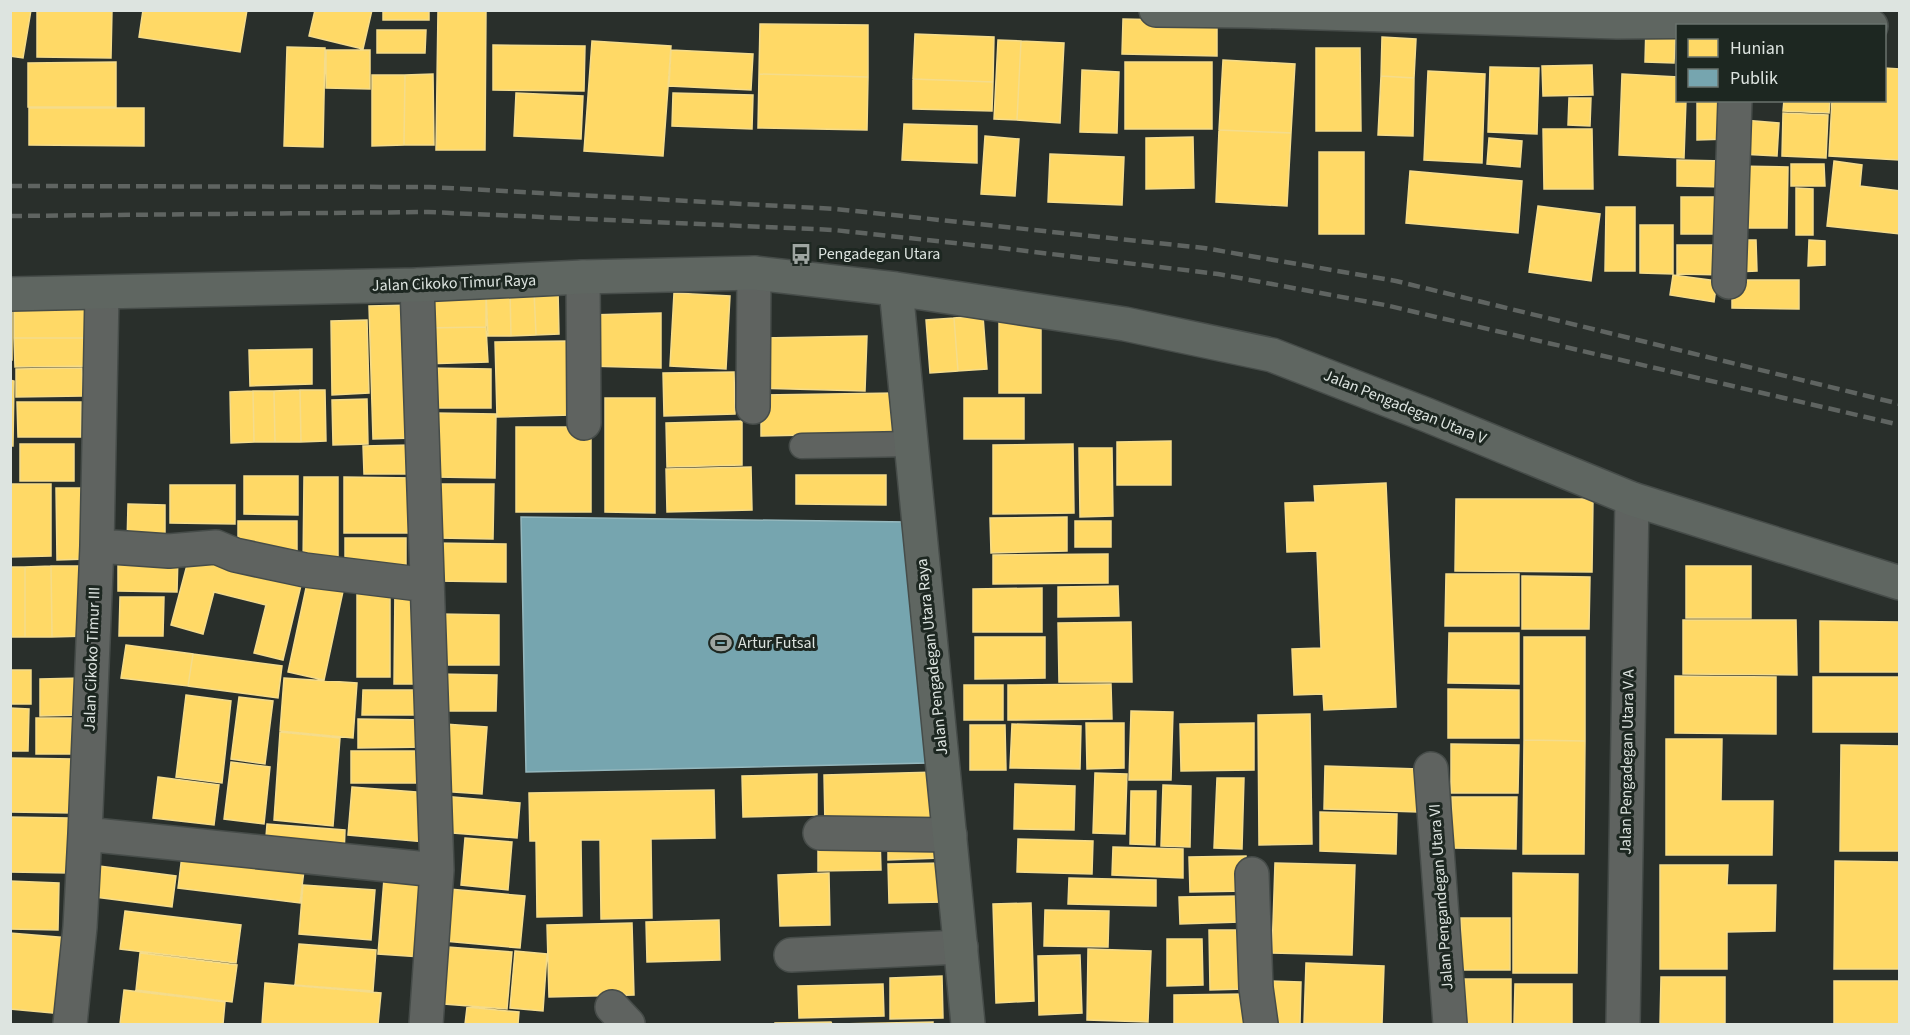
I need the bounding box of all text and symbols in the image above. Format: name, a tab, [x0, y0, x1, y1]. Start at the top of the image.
legend	[1676, 24, 1886, 102]
text: Hunian	[1730, 36, 1785, 61]
text: Publik	[1730, 66, 1778, 91]
bus stop icon: Pengadegan Utara	[789, 242, 813, 266]
place label: Pengadegan Utara	[818, 243, 940, 265]
street label: Jalan Cikoko Timur Raya	[372, 269, 536, 297]
street label: Jalan Pengadegan Utara V	[1320, 364, 1490, 450]
street label: Jalan Pengadegan Utara Raya	[911, 558, 953, 756]
street label: Jalan Cikoko Timur III	[78, 586, 106, 732]
sports icon: Artur Futsal	[709, 631, 733, 655]
place label: Artur Futsal	[738, 632, 816, 654]
street label: Jalan Pengadegan Utara V A	[1614, 669, 1640, 855]
street label: Jalan Pengandegan Utara VI	[1424, 803, 1458, 991]

